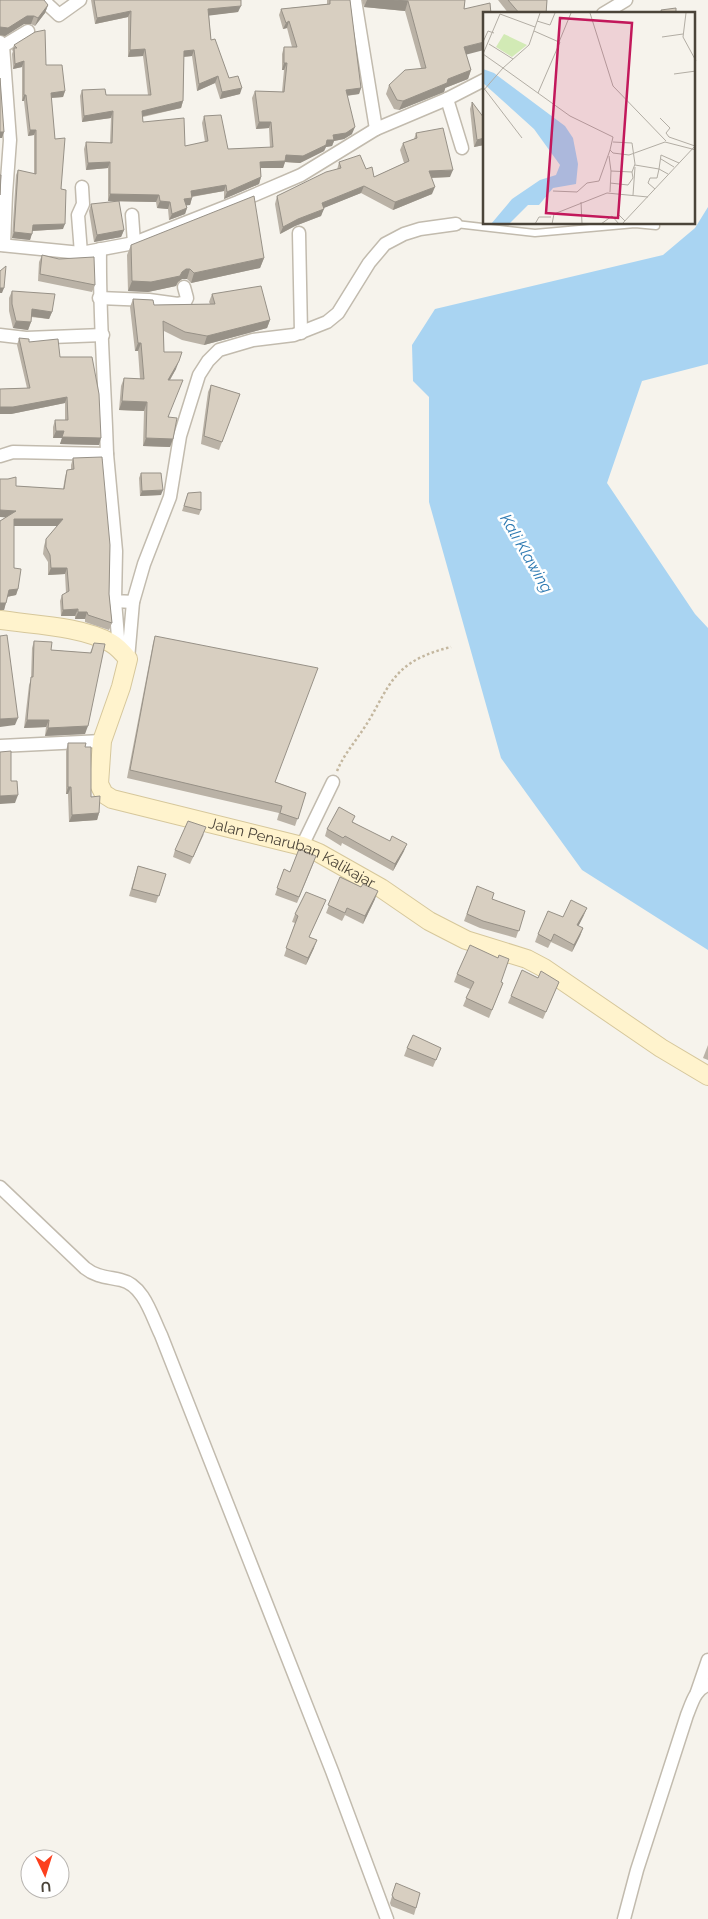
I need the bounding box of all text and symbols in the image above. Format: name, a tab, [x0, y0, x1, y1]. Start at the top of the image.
inset map	[483, 12, 696, 225]
water label: Kali Klawing	[496, 510, 557, 597]
street label: Jalan Penaruban Kalikajar	[207, 814, 379, 892]
north arrow	[20, 1849, 70, 1899]
text: U	[40, 1879, 52, 1895]

